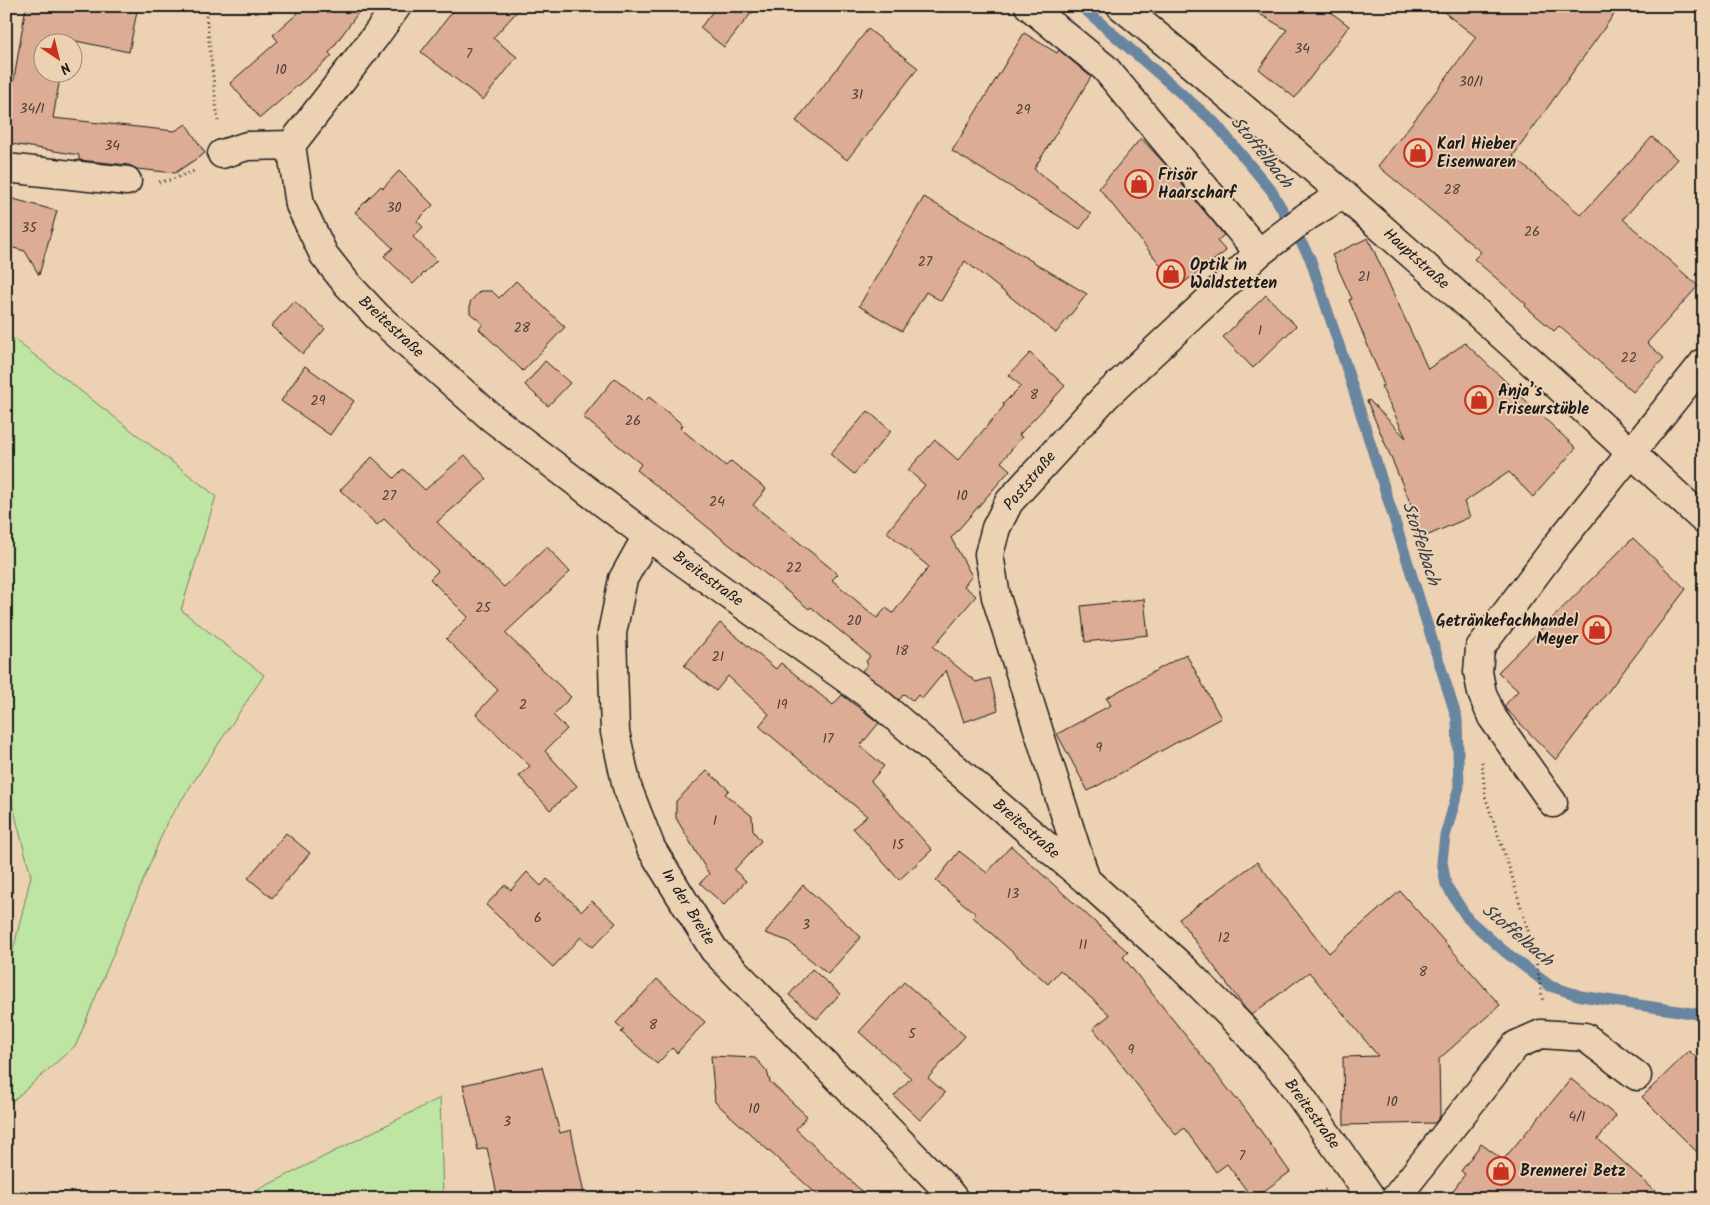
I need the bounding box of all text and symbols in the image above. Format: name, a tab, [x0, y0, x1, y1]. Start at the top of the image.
north arrow	[32, 32, 82, 82]
house number: 34	[1294, 38, 1310, 60]
house number: 7	[466, 43, 473, 65]
text: N	[55, 56, 75, 79]
house number: 10	[275, 59, 287, 81]
house number: 30/1	[1459, 71, 1483, 93]
house number: 31	[851, 84, 863, 106]
house number: 34/1	[19, 98, 45, 120]
house number: 29	[1016, 99, 1031, 121]
water label: Stoffelbach	[1223, 110, 1300, 197]
place label: Karl Hieber Eisenwaren	[1437, 132, 1517, 175]
house number: 34	[104, 135, 120, 157]
shop icon: Karl Hieber Eisenwaren	[1403, 138, 1433, 168]
place label: Frisör Haarscharf	[1158, 163, 1238, 206]
shop icon: Frisör Haarscharf	[1124, 169, 1154, 199]
house number: 28	[1444, 179, 1461, 201]
house number: 30	[387, 197, 402, 219]
house number: 35	[21, 217, 38, 239]
house number: 26	[1524, 221, 1540, 243]
street label: Hauptstraße	[1377, 222, 1455, 296]
house number: 27	[918, 251, 933, 273]
place label: Optik in Waldstetten	[1190, 253, 1277, 296]
shop icon: Optik in Waldstetten	[1156, 259, 1186, 289]
house number: 21	[1358, 266, 1370, 288]
street label: Breitestraße	[352, 290, 430, 364]
house number: 28	[514, 317, 531, 339]
house number: 1	[1258, 320, 1262, 342]
house number: 22	[1621, 347, 1637, 369]
place label: Anja’s Friseurstüble	[1498, 379, 1589, 422]
house number: 8	[1030, 384, 1039, 406]
shop icon: Anja’s Friseurstüble	[1464, 385, 1494, 415]
house number: 29	[311, 390, 326, 412]
house number: 26	[625, 410, 641, 432]
street label: Poststraße	[998, 446, 1062, 516]
house number: 27	[382, 485, 397, 507]
house number: 10	[956, 485, 968, 507]
house number: 24	[709, 491, 725, 513]
water label: Stoffelbach	[1393, 498, 1448, 591]
street label: Breitestraße	[667, 545, 749, 613]
house number: 22	[786, 557, 802, 579]
house number: 25	[475, 597, 492, 619]
place label: Getränkefachhandel Meyer	[1436, 609, 1579, 652]
house number: 20	[846, 610, 862, 632]
shop icon: Getränkefachhandel Meyer	[1582, 615, 1612, 645]
house number: 18	[896, 640, 909, 662]
house number: 21	[712, 646, 724, 668]
house number: 2	[519, 694, 527, 716]
house number: 19	[776, 694, 788, 716]
house number: 17	[823, 728, 834, 750]
house number: 9	[1096, 737, 1103, 759]
street label: Breitestraße	[987, 793, 1065, 865]
house number: 1	[713, 810, 717, 832]
house number: 15	[892, 834, 905, 856]
street label: In der Breite	[654, 864, 722, 950]
house number: 13	[1007, 883, 1019, 905]
water label: Stoffelbach	[1475, 897, 1560, 976]
house number: 6	[534, 907, 542, 929]
house number: 3	[802, 914, 810, 936]
house number: 12	[1218, 927, 1230, 949]
house number: 11	[1079, 934, 1087, 956]
house number: 8	[1419, 961, 1428, 983]
house number: 8	[649, 1014, 658, 1036]
house number: 5	[908, 1023, 917, 1045]
house number: 9	[1128, 1039, 1135, 1061]
street label: Breitestraße	[1278, 1073, 1346, 1155]
house number: 10	[1386, 1091, 1398, 1113]
house number: 10	[748, 1098, 760, 1120]
house number: 4/1	[1568, 1106, 1586, 1128]
house number: 3	[503, 1111, 511, 1133]
house number: 7	[1239, 1145, 1246, 1167]
shop icon: Brennerei Betz	[1486, 1156, 1516, 1186]
place label: Brennerei Betz	[1520, 1159, 1626, 1184]

